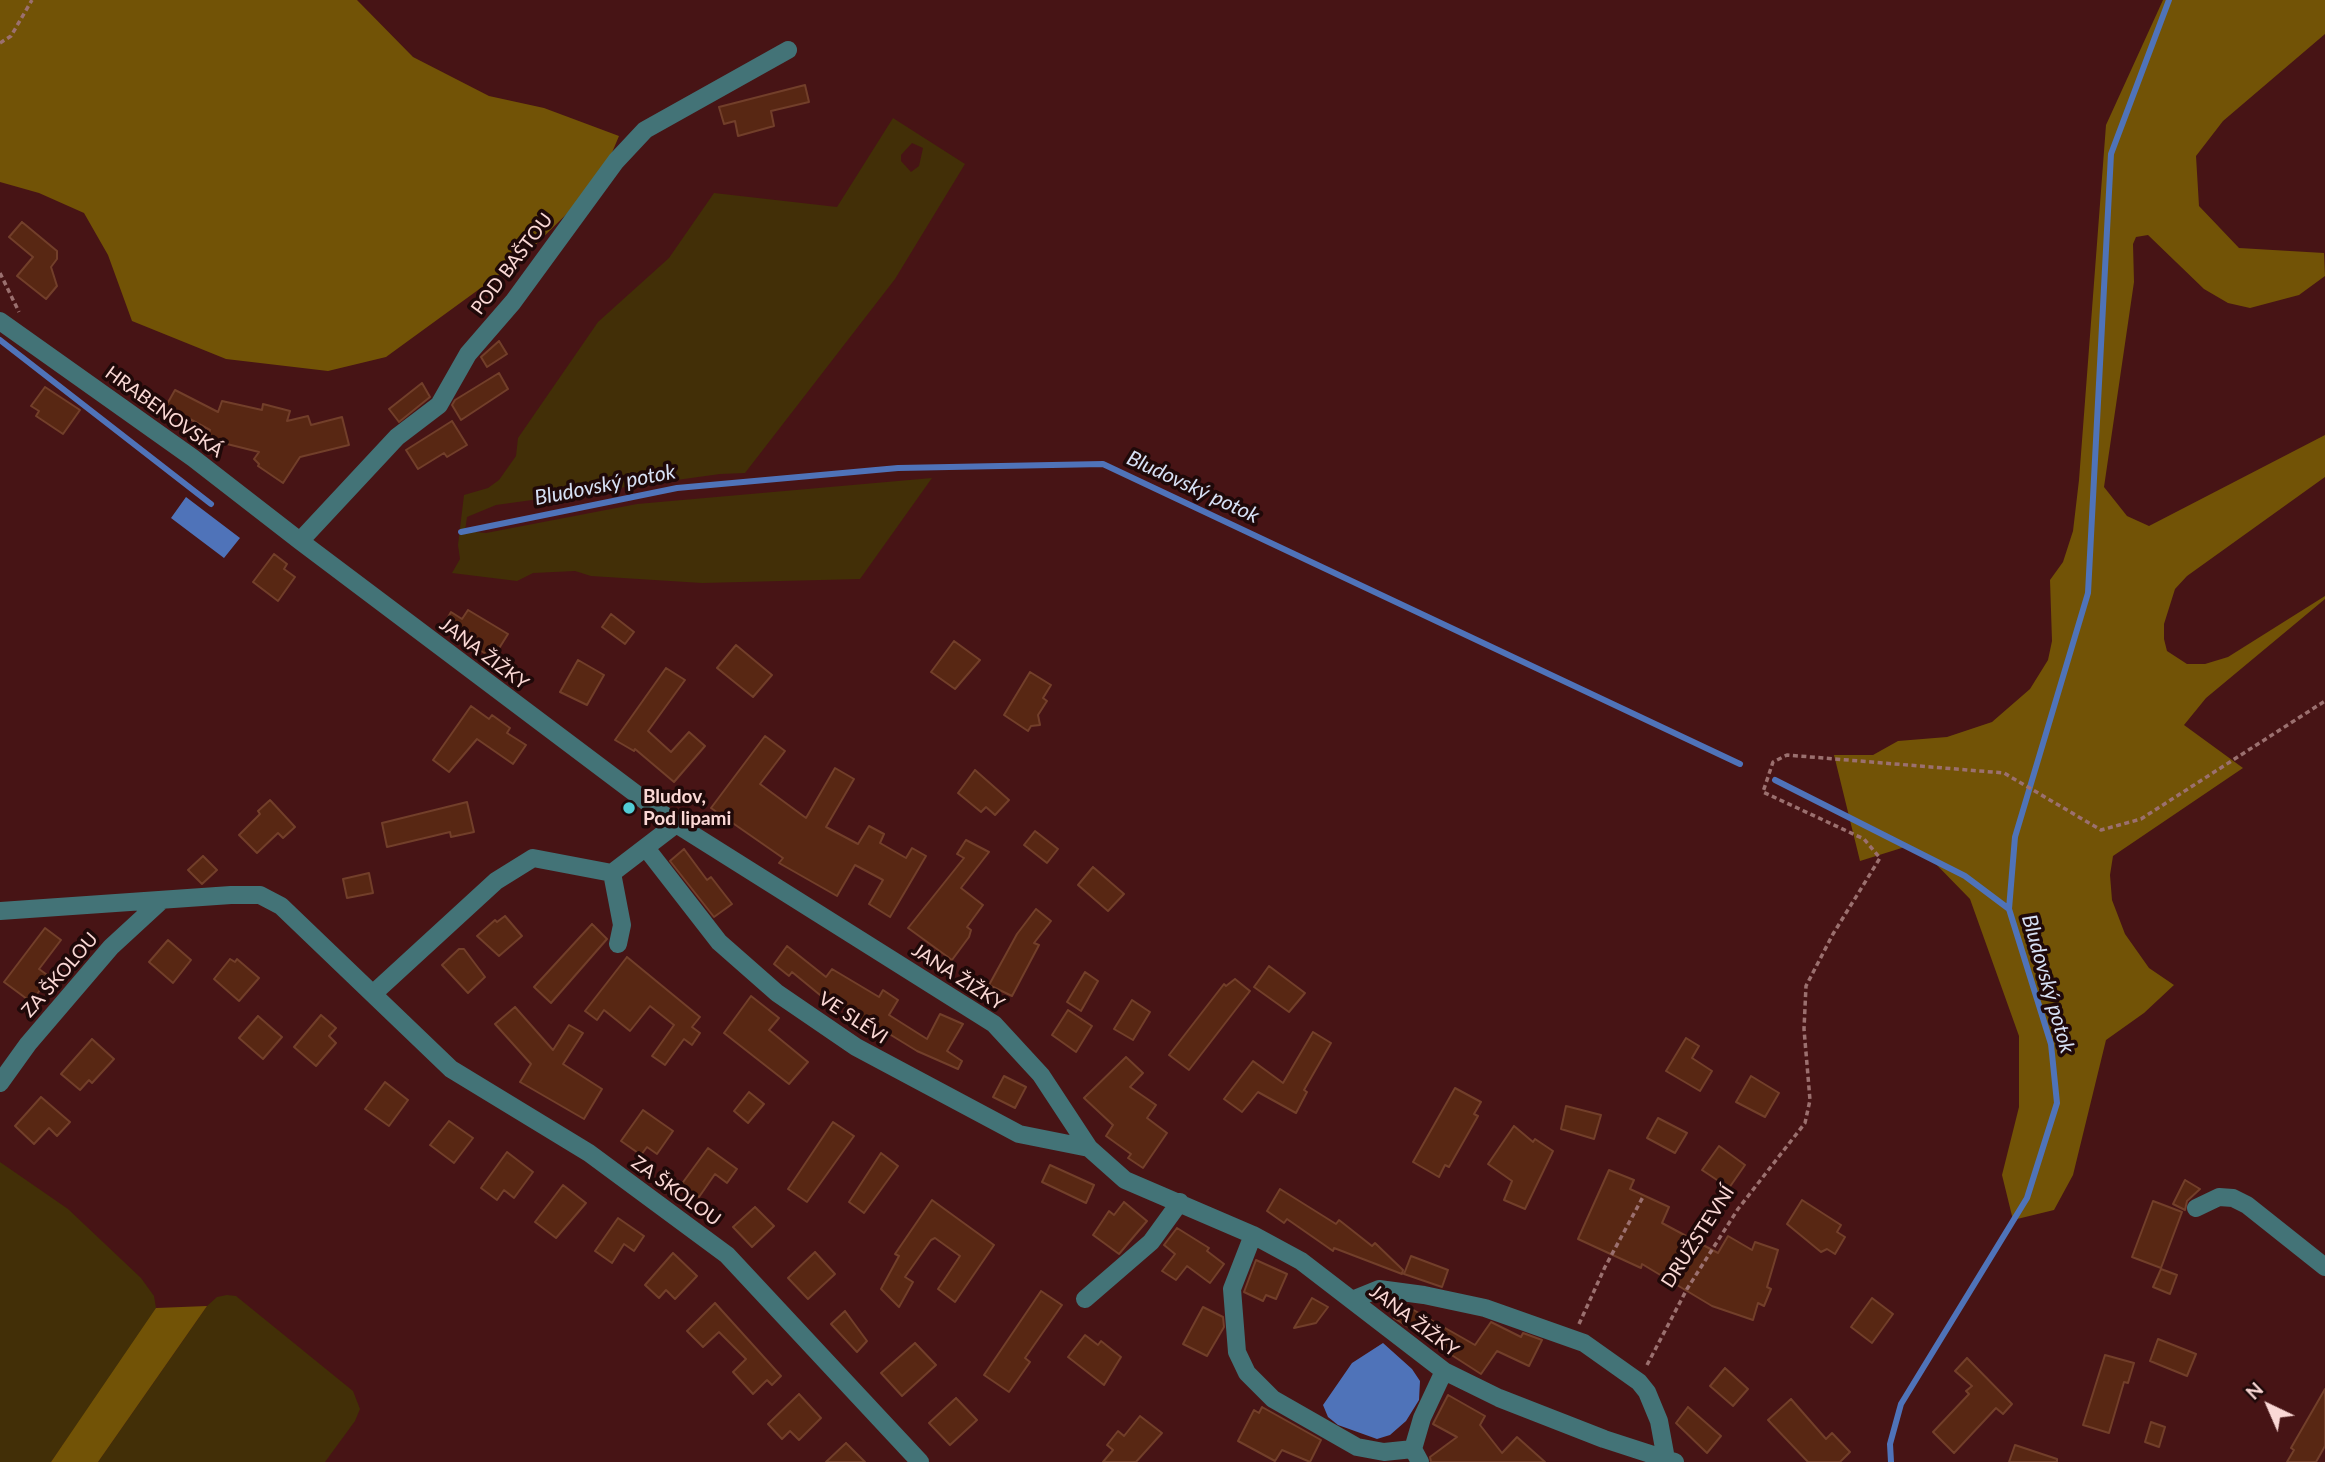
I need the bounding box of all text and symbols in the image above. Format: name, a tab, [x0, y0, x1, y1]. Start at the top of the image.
street label: POD BAŠTOU	[466, 209, 558, 319]
street label: HRABENOVSKÁ	[101, 362, 227, 462]
water label: Bludovský potok	[1123, 445, 1263, 529]
water label: Bludovský potok	[532, 459, 678, 511]
street label: JANA ŽIŽKY	[435, 613, 533, 695]
place label: Bludov, Pod lipami	[643, 786, 731, 830]
marker: Bludov, Pod lipami	[621, 800, 637, 816]
water label: Bludovský potok	[2016, 912, 2080, 1056]
street label: ZA ŠKOLOU	[17, 928, 103, 1022]
street label: JANA ŽIŽKY	[908, 939, 1008, 1015]
street label: VE SLÉVI	[814, 987, 892, 1049]
street label: ZA ŠKOLOU	[627, 1151, 725, 1231]
street label: DRUŽSTEVNÍ	[1657, 1182, 1739, 1292]
street label: JANA ŽIŽKY	[1365, 1280, 1463, 1362]
north arrow	[2234, 1371, 2304, 1441]
text: N	[2241, 1377, 2267, 1404]

